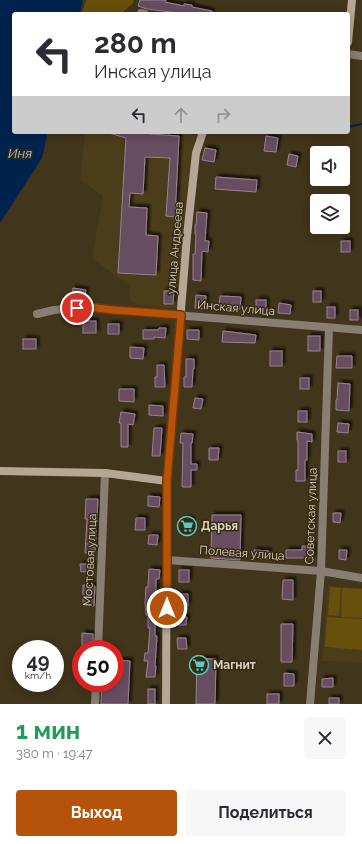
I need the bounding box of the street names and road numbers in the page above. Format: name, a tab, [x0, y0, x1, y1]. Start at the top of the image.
street label: улица Андреева	[164, 201, 186, 295]
street label: Инская улица	[196, 298, 276, 318]
street label: Советская улица	[302, 467, 320, 565]
street label: Мостовая улица	[81, 513, 99, 607]
street label: Полевая улица	[199, 543, 285, 563]

